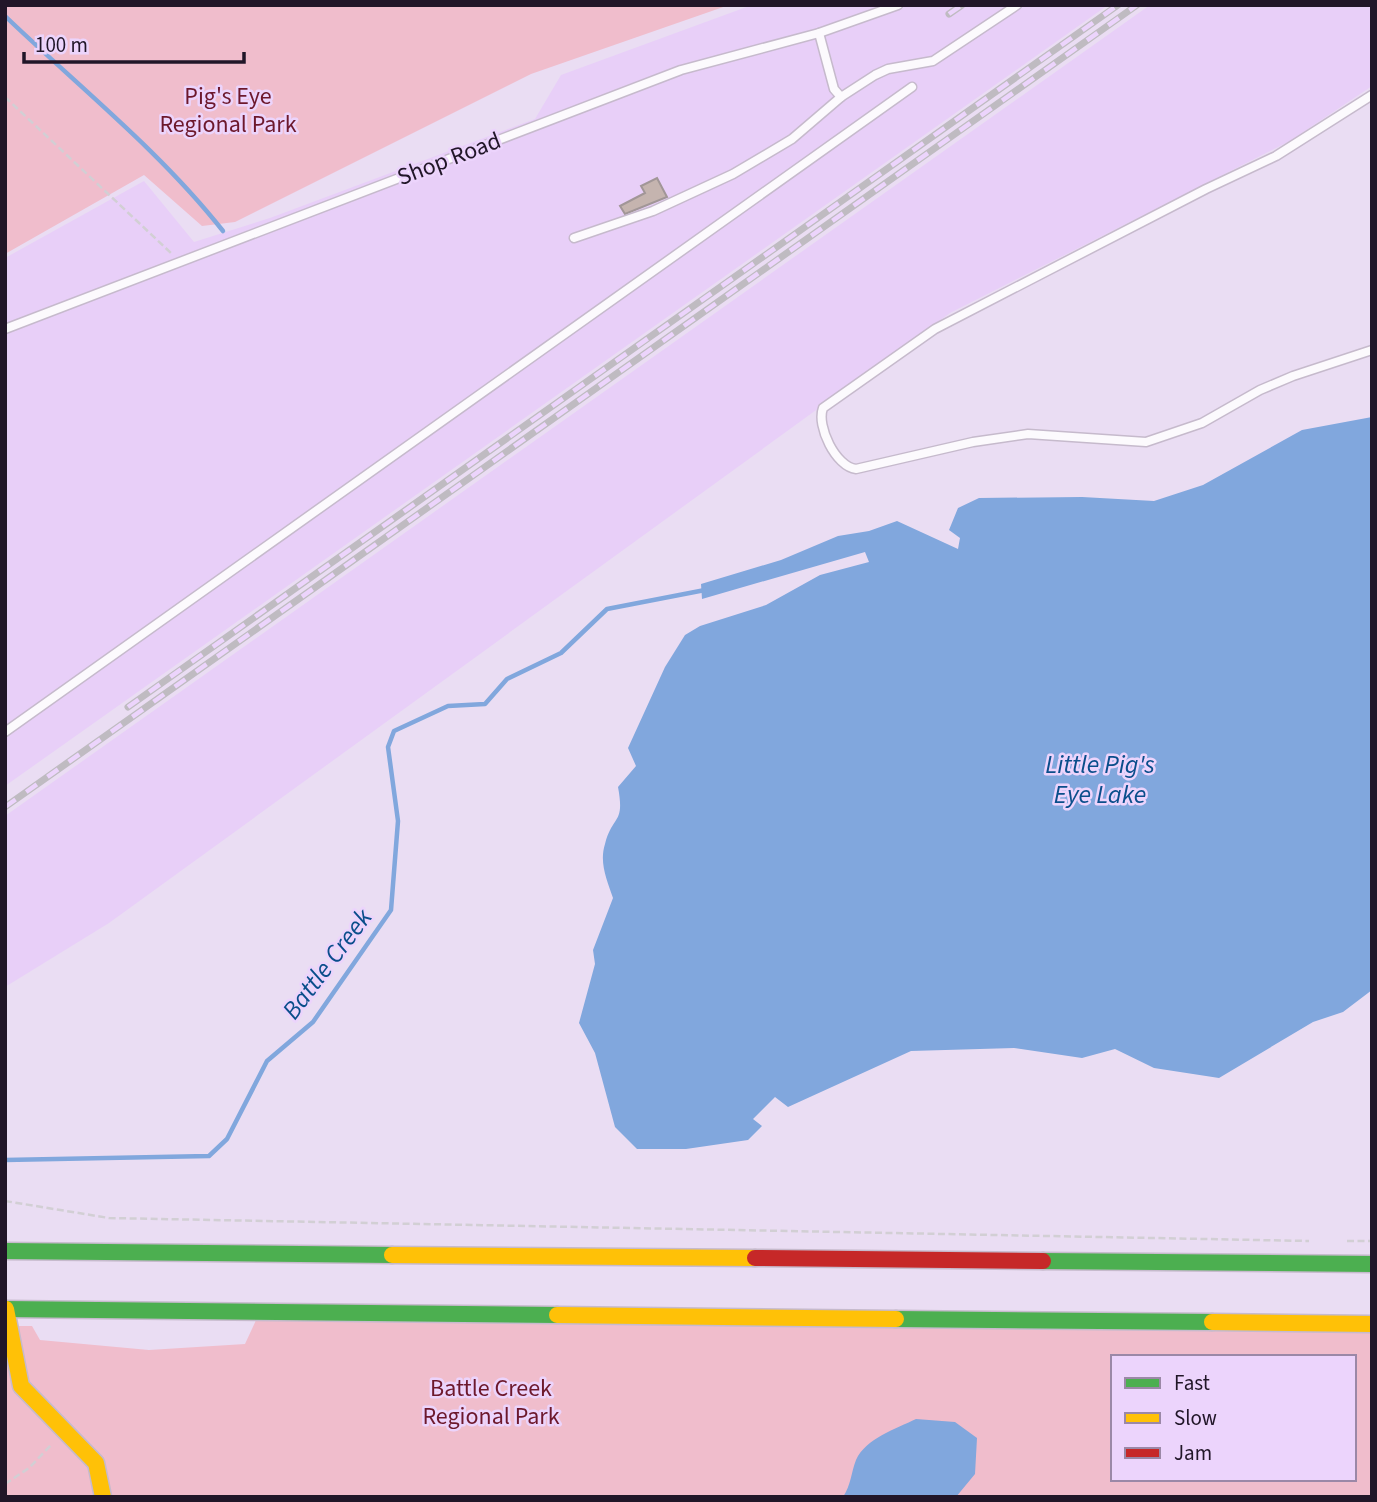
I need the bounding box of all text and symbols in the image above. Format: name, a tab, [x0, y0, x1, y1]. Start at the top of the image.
scale bar	[24, 21, 245, 65]
text: 100 m	[35, 30, 88, 60]
park label: Pig's Eye Regional Park	[159, 79, 297, 142]
street label: Shop Road	[392, 123, 506, 195]
water label: Little Pig's Eye Lake	[1045, 746, 1155, 813]
water label: Battle Creek	[273, 900, 381, 1027]
legend	[1111, 1355, 1356, 1481]
text: Fast	[1174, 1368, 1210, 1398]
park label: Battle Creek Regional Park	[422, 1371, 560, 1434]
text: Slow	[1174, 1403, 1217, 1433]
text: Jam	[1174, 1438, 1212, 1468]

